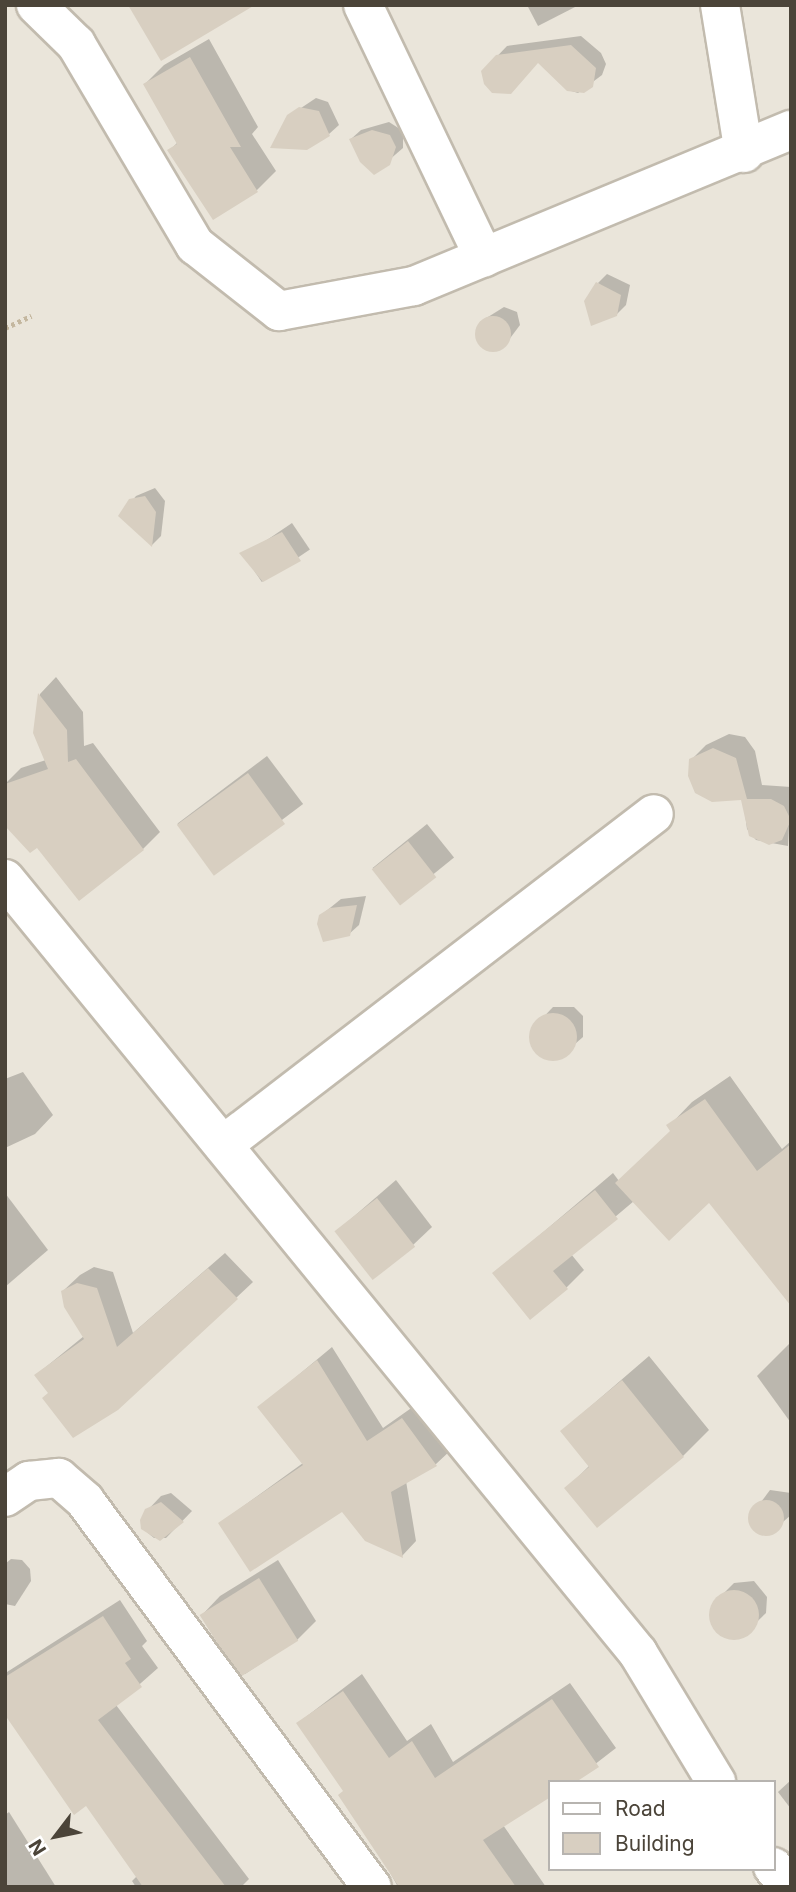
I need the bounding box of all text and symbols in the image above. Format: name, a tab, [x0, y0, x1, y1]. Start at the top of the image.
legend	[548, 1780, 775, 1871]
text: Road	[615, 1796, 666, 1821]
north arrow	[21, 1801, 91, 1871]
text: Building	[615, 1831, 695, 1856]
text: N	[24, 1835, 51, 1860]

